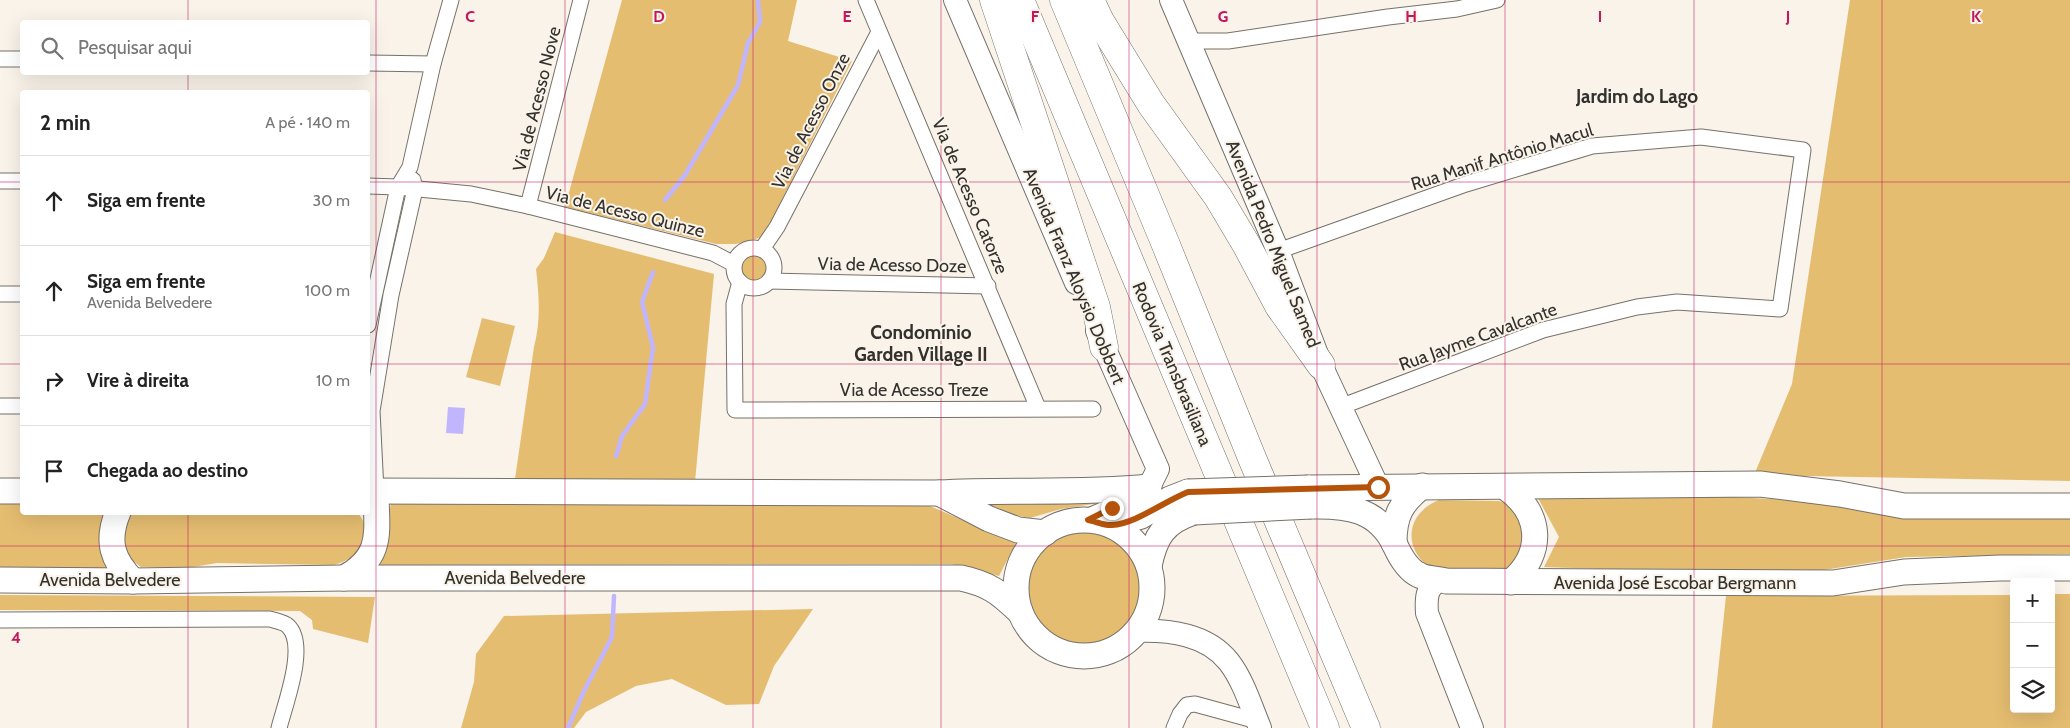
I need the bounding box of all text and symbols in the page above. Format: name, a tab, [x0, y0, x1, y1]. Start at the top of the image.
text: C	[465, 7, 475, 26]
text: D	[653, 7, 665, 26]
text: E	[842, 7, 852, 26]
text: F	[1031, 7, 1040, 26]
text: G	[1218, 7, 1228, 26]
text: H	[1405, 7, 1417, 26]
text: I	[1598, 7, 1602, 26]
text: J	[1785, 7, 1790, 26]
text: K	[1971, 7, 1981, 26]
search box	[20, 20, 370, 75]
street label: Via de Acesso Nove	[508, 24, 566, 174]
icon: search	[38, 34, 66, 62]
text: Pesquisar aqui	[78, 36, 192, 59]
street label: Via de Acesso Onze	[767, 49, 855, 193]
district label: Jardim do Lago	[1575, 85, 1698, 108]
text: 2 min	[40, 110, 91, 135]
text: A pé · 140 m	[265, 113, 350, 132]
street label: Via de Acesso Catorze	[927, 115, 1013, 277]
street label: Rua Manif Antônio Macul	[1408, 119, 1597, 195]
street label: Avenida Pedro Miguel Samed	[1221, 137, 1325, 351]
street label: Avenida Franz Aloysio Dobbert	[1018, 164, 1130, 388]
street label: Via de Acesso Quinze	[543, 182, 707, 242]
icon: ahead	[40, 187, 68, 215]
text: Siga em frente	[87, 189, 205, 212]
text: 30 m	[313, 191, 350, 210]
street label: Via de Acesso Doze	[817, 253, 967, 277]
text: Siga em frente	[87, 270, 205, 293]
icon: ahead	[40, 277, 68, 305]
street label: Rodovia Transbrasiliana	[1127, 279, 1217, 450]
text: 100 m	[305, 281, 350, 300]
text: Avenida Belvedere	[87, 293, 212, 312]
street label: Rua Jayme Cavalcante	[1396, 298, 1560, 376]
district label: Condomínio Garden Village II	[854, 321, 988, 366]
icon: right	[40, 367, 68, 395]
text: Vire à direita	[87, 369, 189, 392]
text: 10 m	[316, 371, 350, 390]
street label: Via de Acesso Treze	[840, 379, 988, 401]
icon: arrive	[40, 457, 68, 485]
text: Chegada ao destino	[87, 459, 248, 482]
route start	[1367, 476, 1390, 499]
route end	[1101, 497, 1124, 520]
street label: Avenida Belvedere	[445, 567, 585, 589]
street label: Avenida Belvedere	[40, 569, 180, 591]
street label: Avenida José Escobar Bergmann	[1554, 572, 1796, 594]
map controls	[2010, 578, 2055, 713]
button: +	[2010, 578, 2055, 623]
button: −	[2010, 623, 2055, 668]
text: 4	[11, 628, 21, 647]
button: layers	[2010, 668, 2055, 713]

